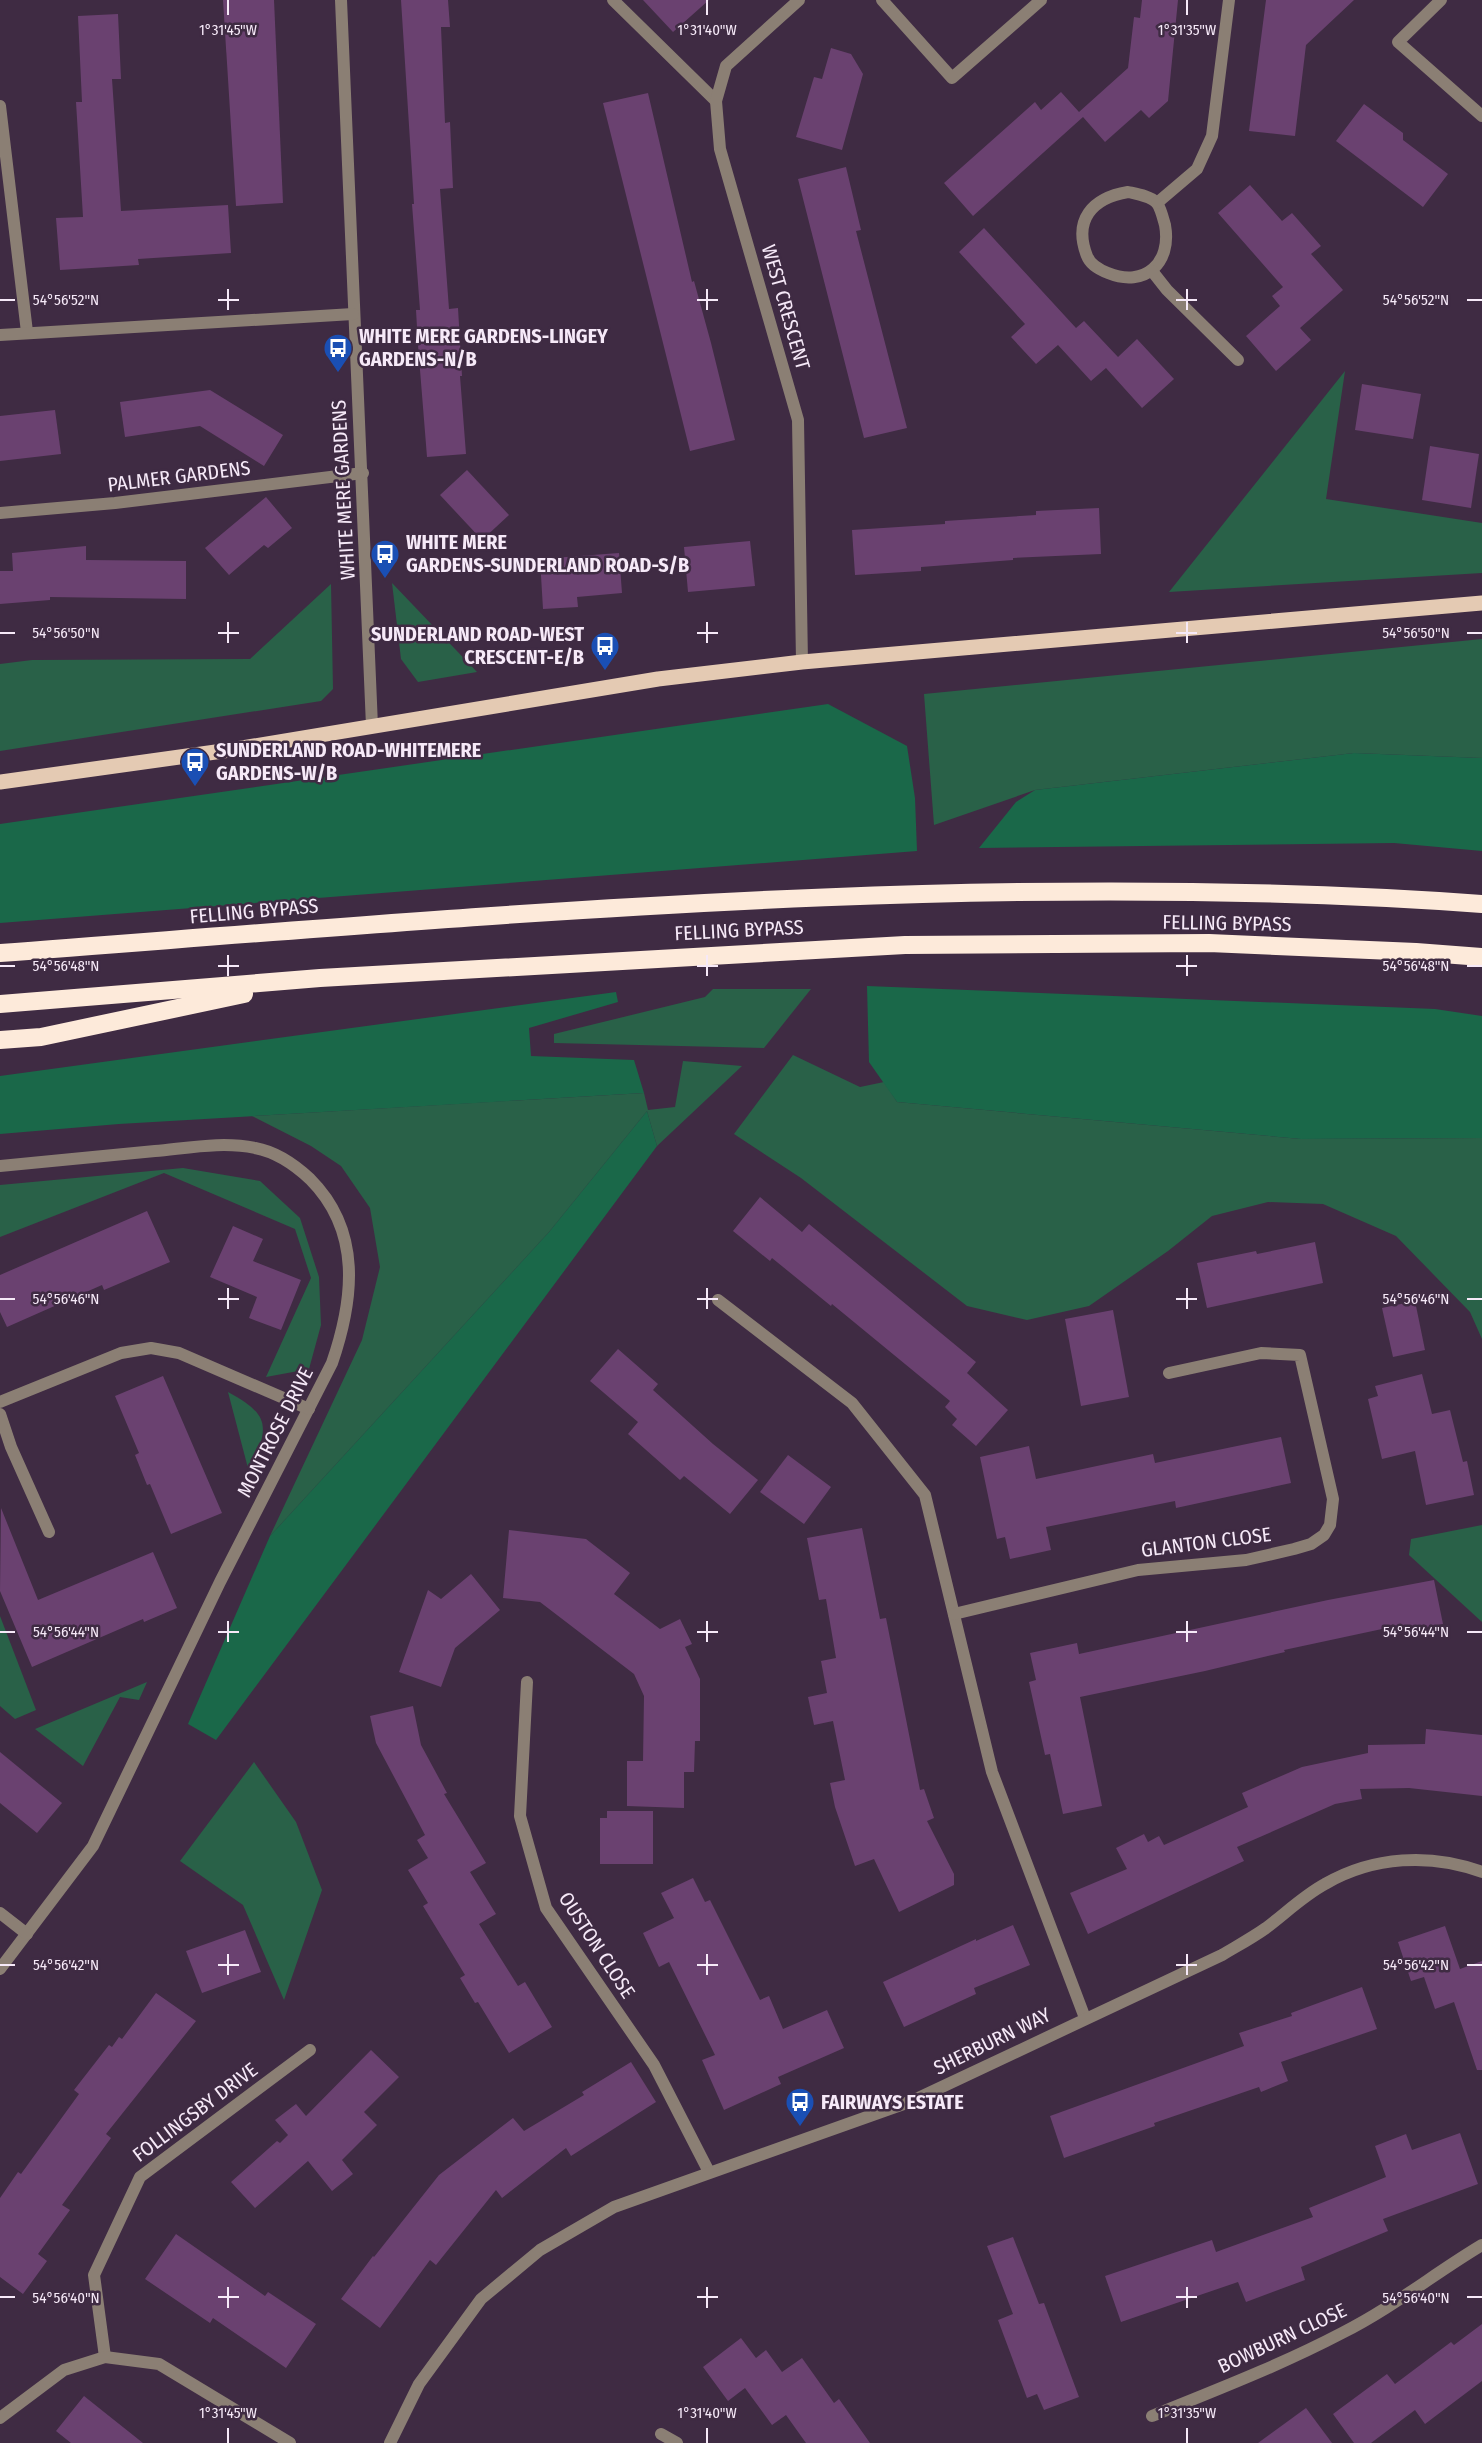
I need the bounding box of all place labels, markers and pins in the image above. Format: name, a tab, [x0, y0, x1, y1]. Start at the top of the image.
place label: WHITE MERE GARDENS-LINGEY GARDENS-N/B	[359, 324, 609, 371]
bus stop icon: WHITE MERE GARDENS-LINGEY GARDENS-N/B	[322, 332, 354, 374]
place label: WHITE MERE GARDENS-SUNDERLAND ROAD-S/B	[406, 530, 689, 577]
bus stop icon: WHITE MERE GARDENS-SUNDERLAND ROAD-S/B	[369, 538, 401, 580]
place label: SUNDERLAND ROAD-WEST CRESCENT-E/B	[371, 622, 584, 669]
bus stop icon: SUNDERLAND ROAD-WEST CRESCENT-E/B	[589, 630, 621, 672]
place label: SUNDERLAND ROAD-WHITEMERE GARDENS-W/B	[216, 738, 481, 785]
bus stop icon: SUNDERLAND ROAD-WHITEMERE GARDENS-W/B	[179, 746, 211, 788]
bus stop icon: FAIRWAYS ESTATE	[784, 2086, 816, 2128]
place label: FAIRWAYS ESTATE	[821, 2090, 964, 2114]

